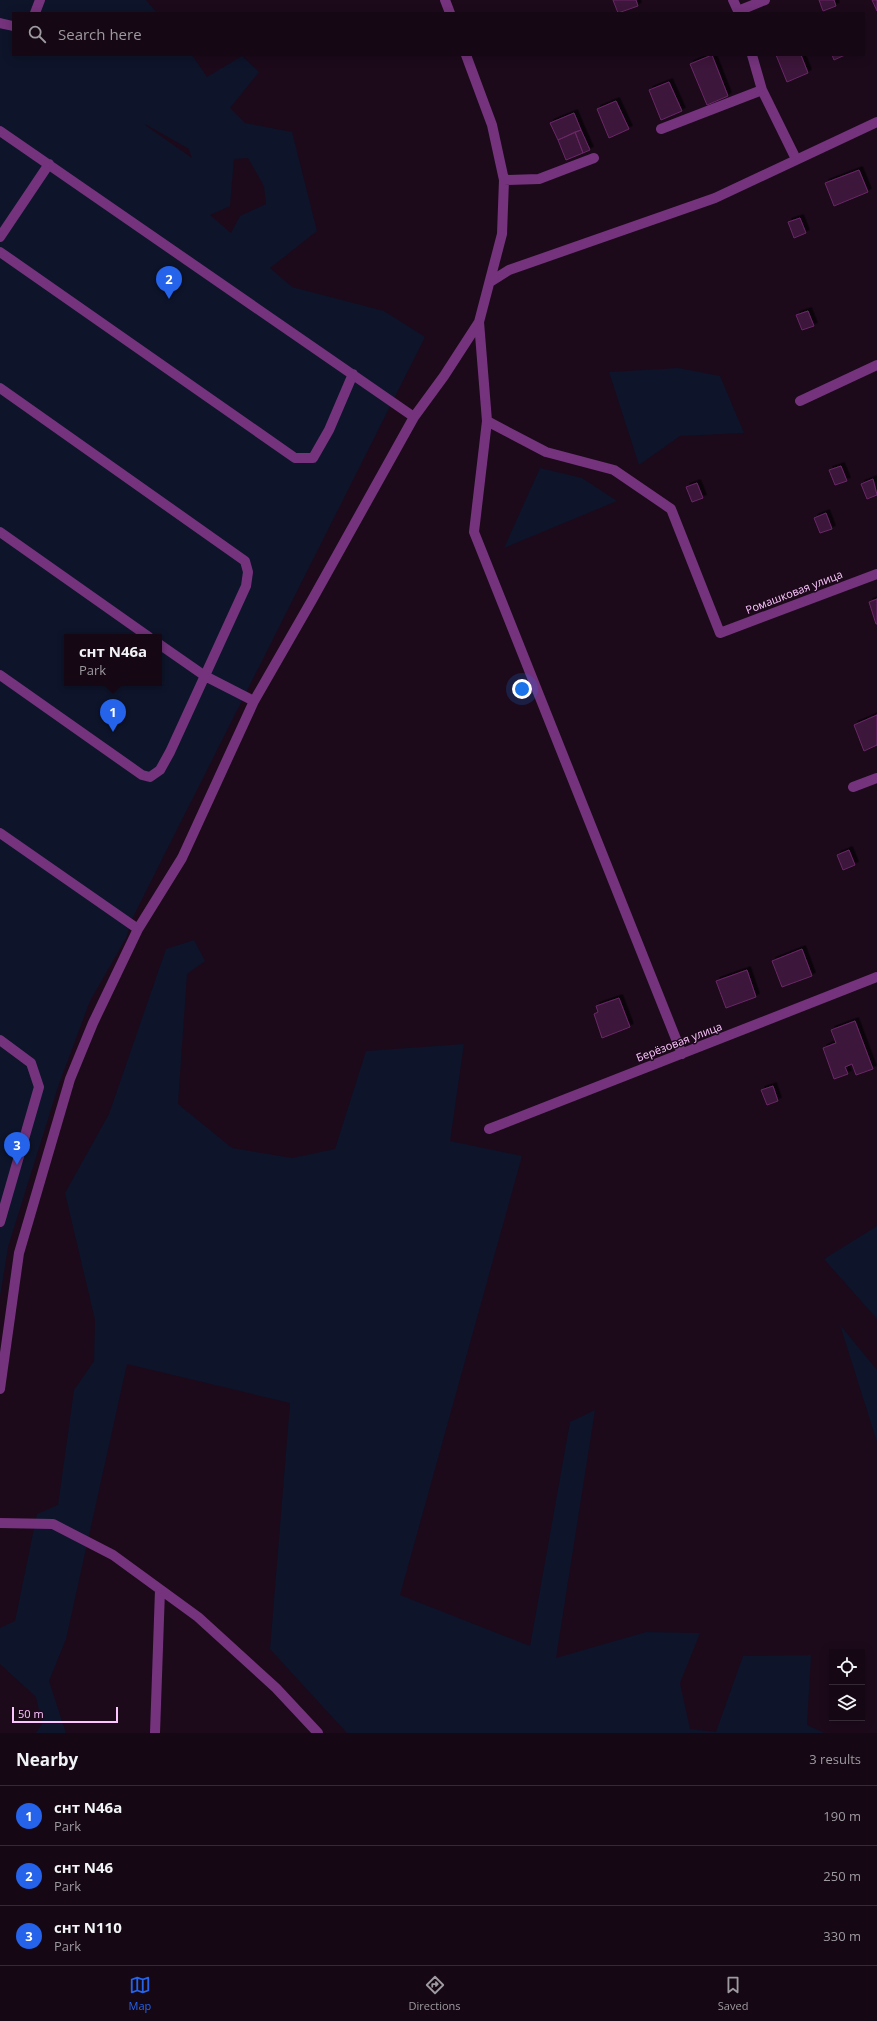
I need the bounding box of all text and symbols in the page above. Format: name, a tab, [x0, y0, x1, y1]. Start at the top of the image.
search box	[12, 12, 865, 56]
icon: search	[26, 23, 48, 45]
text: Search here	[58, 24, 142, 44]
pin: 2	[156, 266, 182, 299]
street label: Ромашковая улица	[743, 566, 844, 617]
popup	[64, 634, 162, 686]
text: снт N46а	[79, 641, 147, 661]
text: Park	[79, 661, 106, 679]
your location	[512, 679, 532, 699]
pin: 1	[100, 699, 126, 732]
street label: Берёзовая улица	[634, 1018, 724, 1065]
pin: 3	[4, 1132, 30, 1165]
map controls	[829, 1649, 865, 1721]
button: locate	[829, 1649, 865, 1685]
button: layers	[829, 1685, 865, 1721]
scale bar	[12, 1705, 118, 1724]
text: 50 m	[18, 1706, 44, 1721]
text: Nearby	[16, 1748, 78, 1771]
text: 3 results	[809, 1750, 861, 1768]
text: снт N46а	[54, 1797, 122, 1817]
text: 1	[25, 1807, 33, 1825]
text: 190 m	[823, 1807, 861, 1825]
text: Park	[54, 1817, 81, 1835]
text: снт N46	[54, 1857, 113, 1877]
text: 2	[25, 1867, 33, 1885]
text: 250 m	[823, 1867, 861, 1885]
text: Park	[54, 1877, 81, 1895]
text: снт N110	[54, 1917, 122, 1937]
text: 3	[25, 1927, 33, 1945]
text: 330 m	[823, 1927, 861, 1945]
text: Park	[54, 1937, 81, 1955]
tab: Map	[129, 1974, 151, 2013]
tab: Directions	[409, 1974, 461, 2013]
tab: Saved	[718, 1974, 748, 2013]

